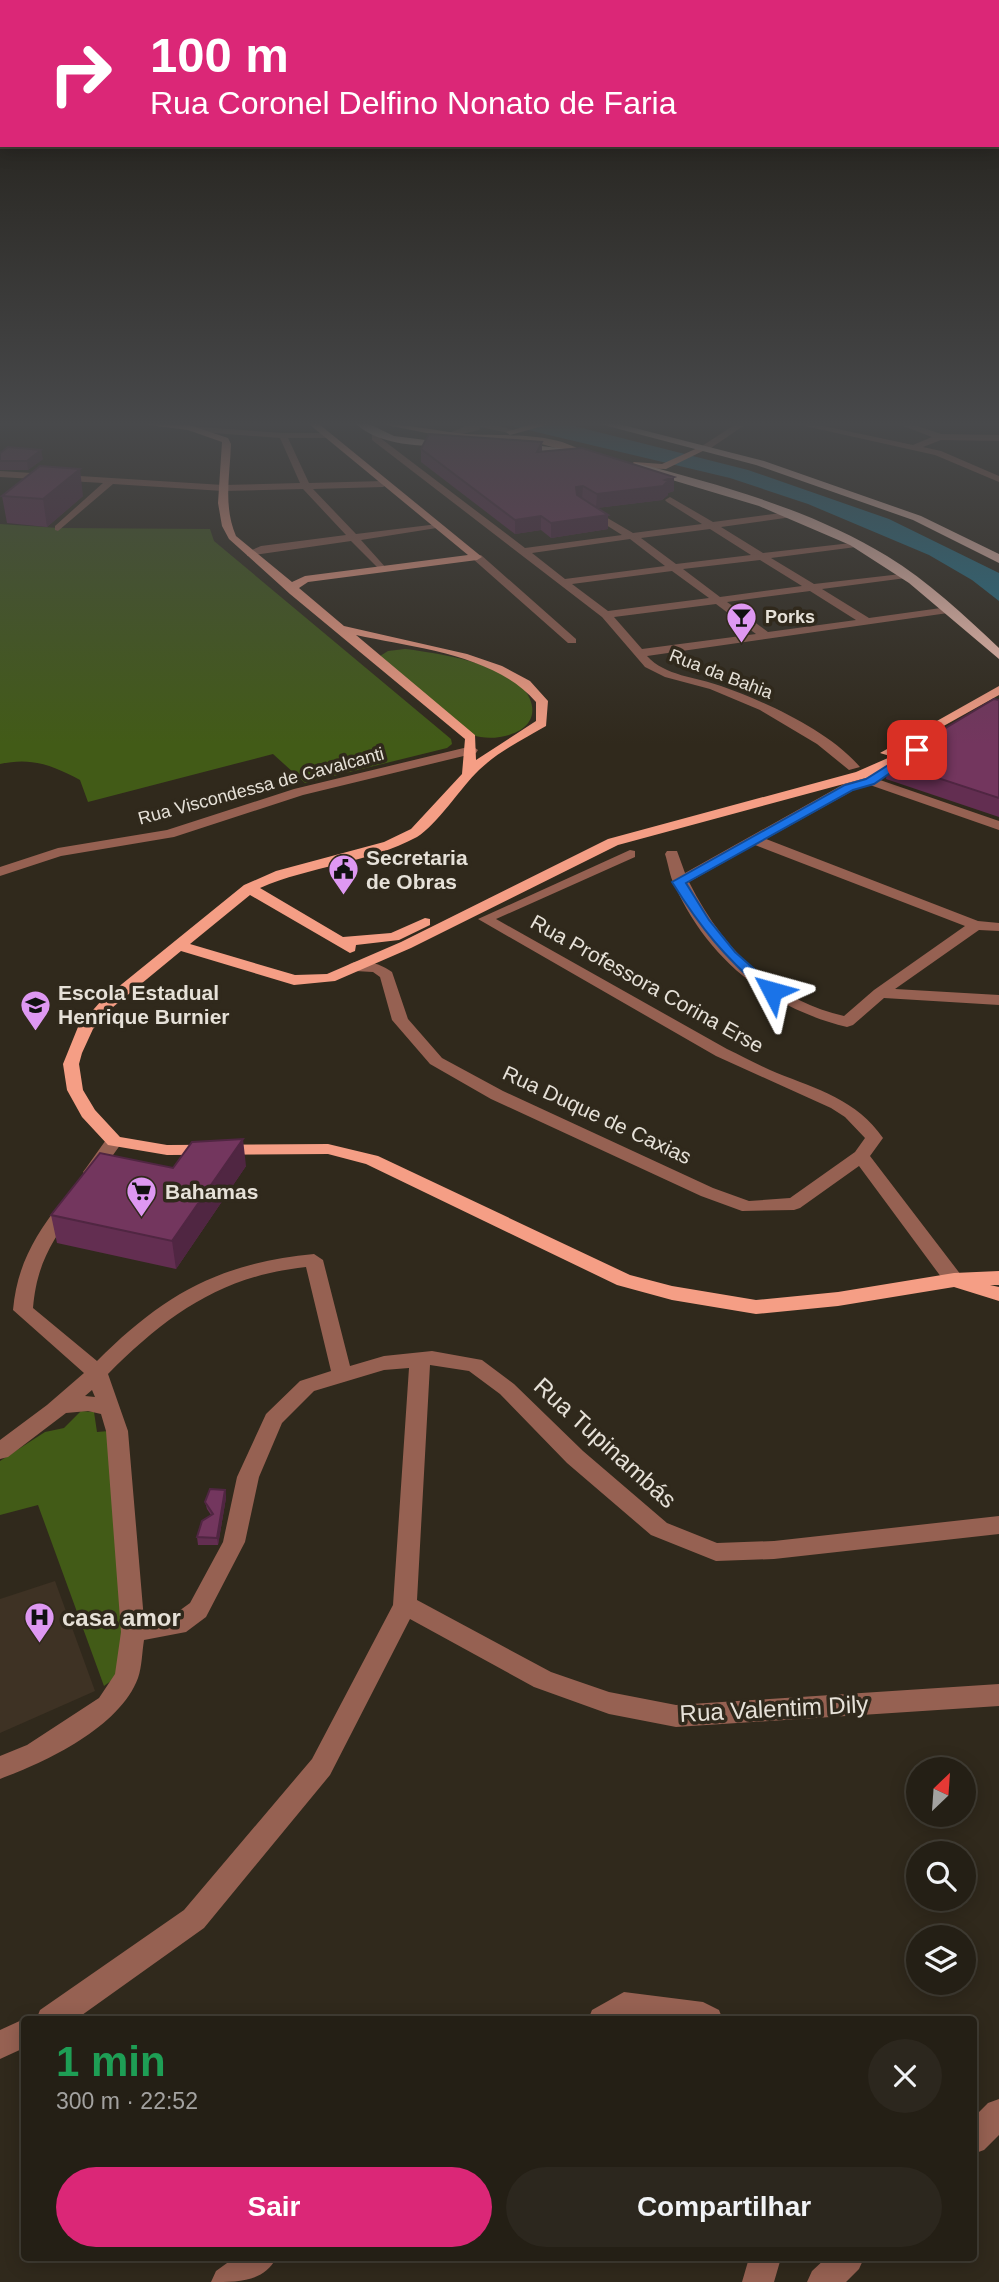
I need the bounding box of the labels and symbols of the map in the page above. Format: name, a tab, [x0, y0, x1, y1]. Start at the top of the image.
bar icon: Porks	[725, 600, 759, 644]
place label: Porks	[765, 607, 815, 627]
street label: Rua da Bahia	[666, 645, 776, 703]
pin	[887, 720, 947, 780]
street label: Rua Viscondessa de Cavalcanti	[136, 743, 386, 829]
place label: Secretaria de Obras	[366, 846, 468, 893]
public building icon: Secretaria de Obras	[326, 853, 360, 897]
street label: Rua Professora Corina Erse	[527, 910, 768, 1057]
position arrow	[735, 954, 809, 1028]
place label: Escola Estadual Henrique Burnier	[58, 981, 230, 1028]
school or university icon: Escola Estadual Henrique Burnier	[18, 988, 52, 1032]
street label: Rua Duque de Caxias	[499, 1061, 695, 1168]
supermarket icon: Bahamas	[125, 1175, 159, 1219]
place label: Bahamas	[165, 1180, 258, 1203]
street label: Rua Tupinambás	[529, 1372, 682, 1513]
hospital icon: casa amor	[22, 1601, 56, 1645]
place label: casa amor	[62, 1604, 181, 1631]
street label: Rua Valentim Dily	[679, 1690, 869, 1727]
north arrow	[906, 1757, 976, 1827]

